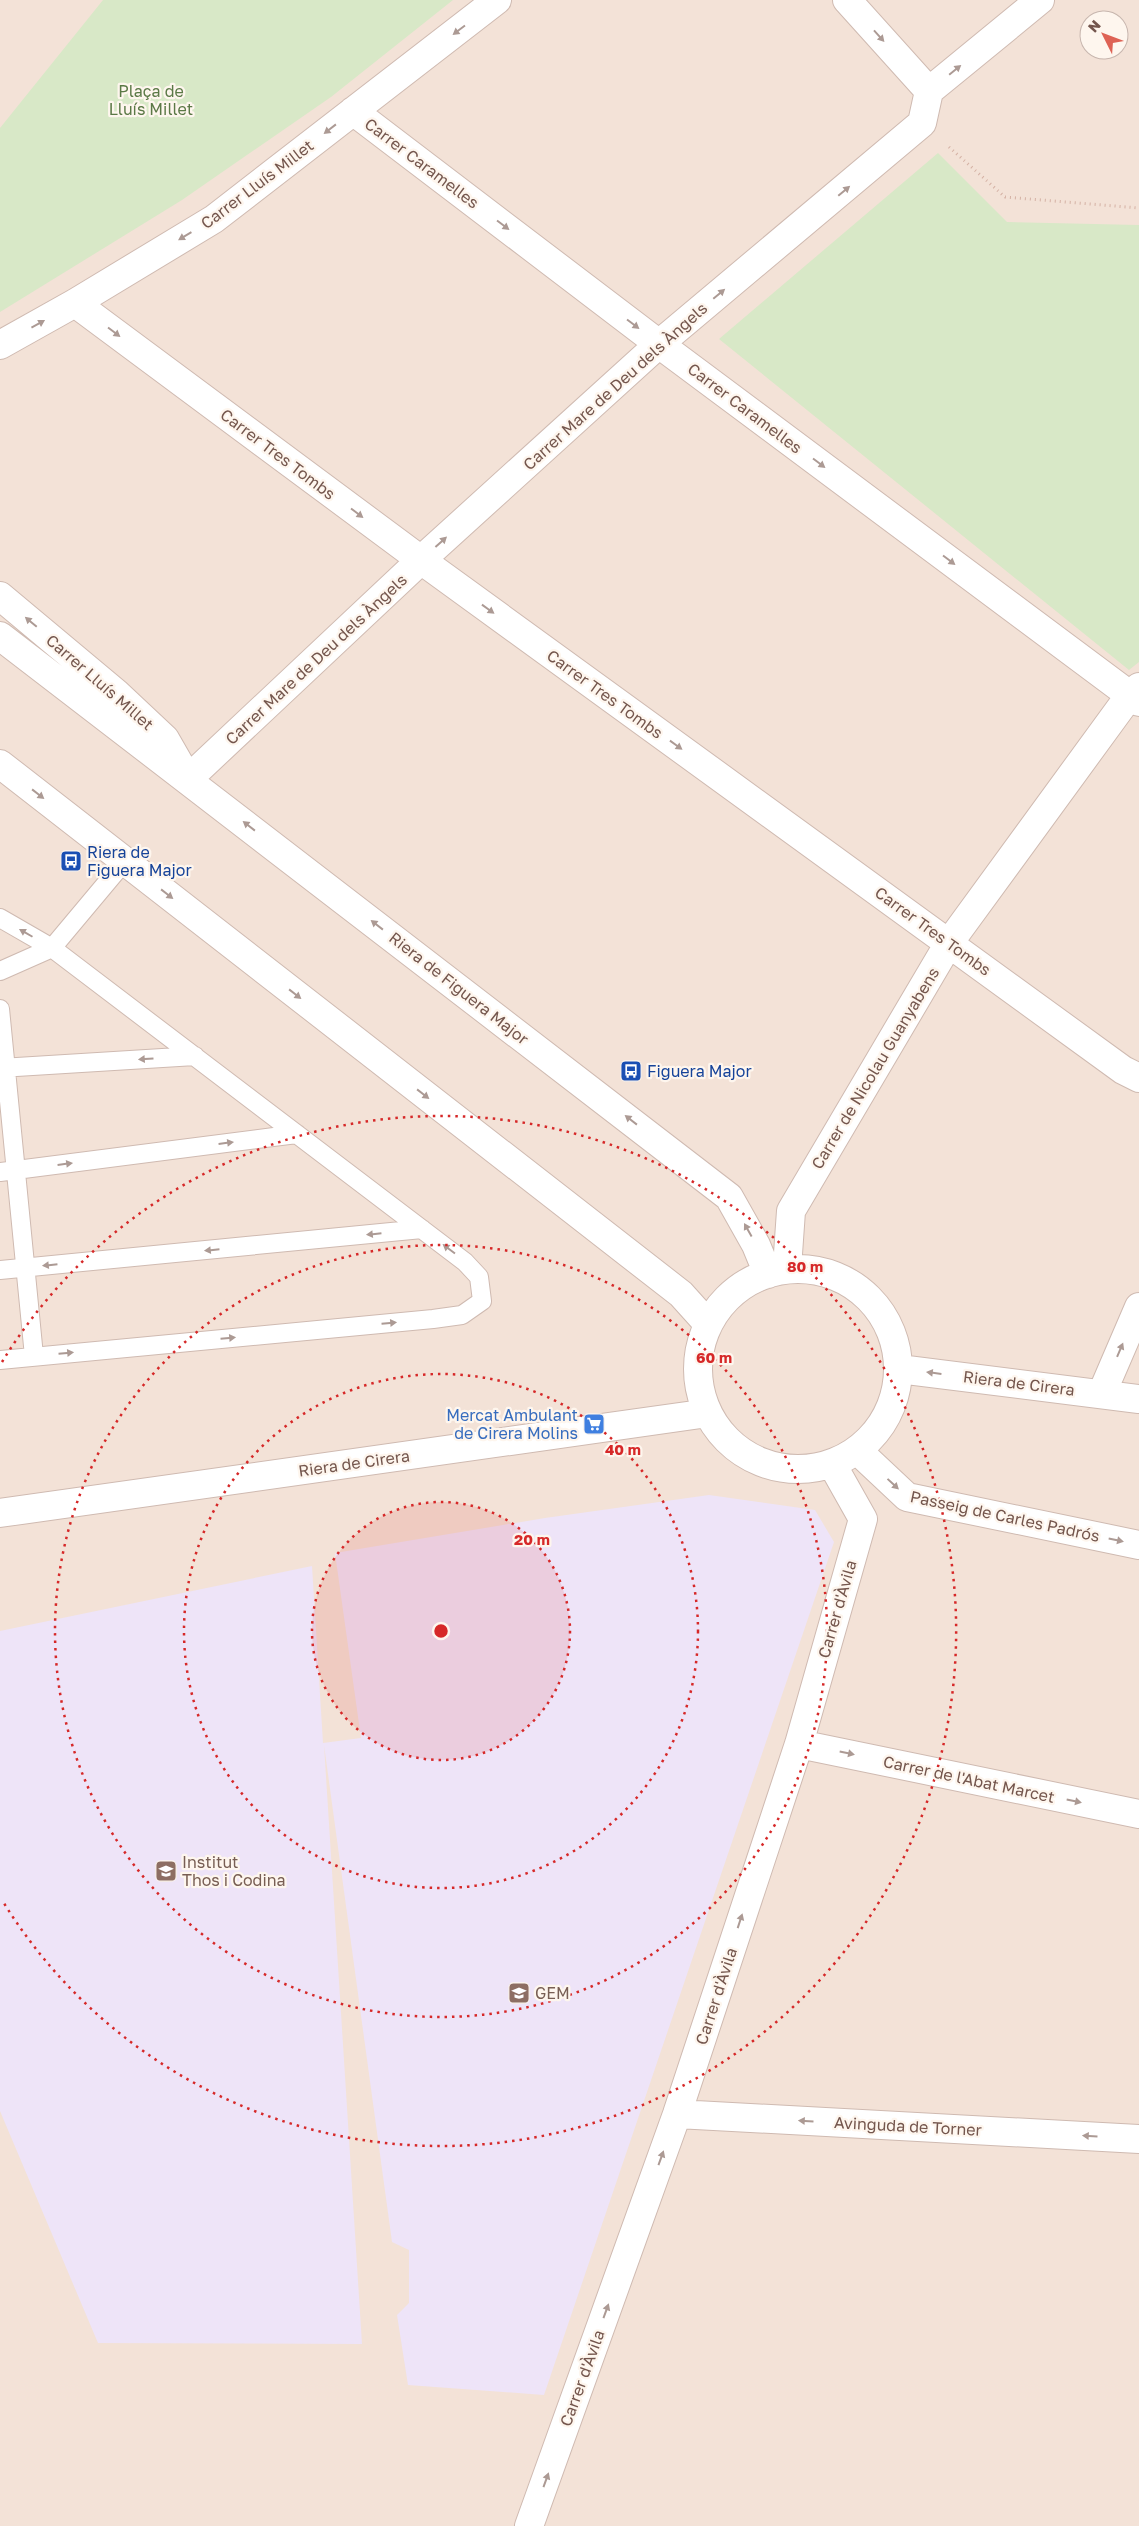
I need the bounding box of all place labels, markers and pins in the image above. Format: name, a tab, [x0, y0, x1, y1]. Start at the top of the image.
place label: Riera de Figuera Major	[87, 842, 192, 880]
bus stop icon: Riera de Figuera Major	[59, 849, 83, 873]
bus stop icon: Figuera Major	[619, 1059, 643, 1083]
place label: Figuera Major	[647, 1061, 752, 1081]
place label: Mercat Ambulant de Cirera Molins	[446, 1405, 578, 1443]
supermarket icon: Mercat Ambulant de Cirera Molins	[582, 1412, 606, 1436]
centre of rings	[432, 1622, 450, 1640]
place label: Institut Thos i Codina	[182, 1852, 286, 1890]
school or university icon: Institut Thos i Codina	[154, 1859, 178, 1883]
school or university icon: GEM	[507, 1981, 531, 2005]
place label: GEM	[535, 1983, 570, 2003]

